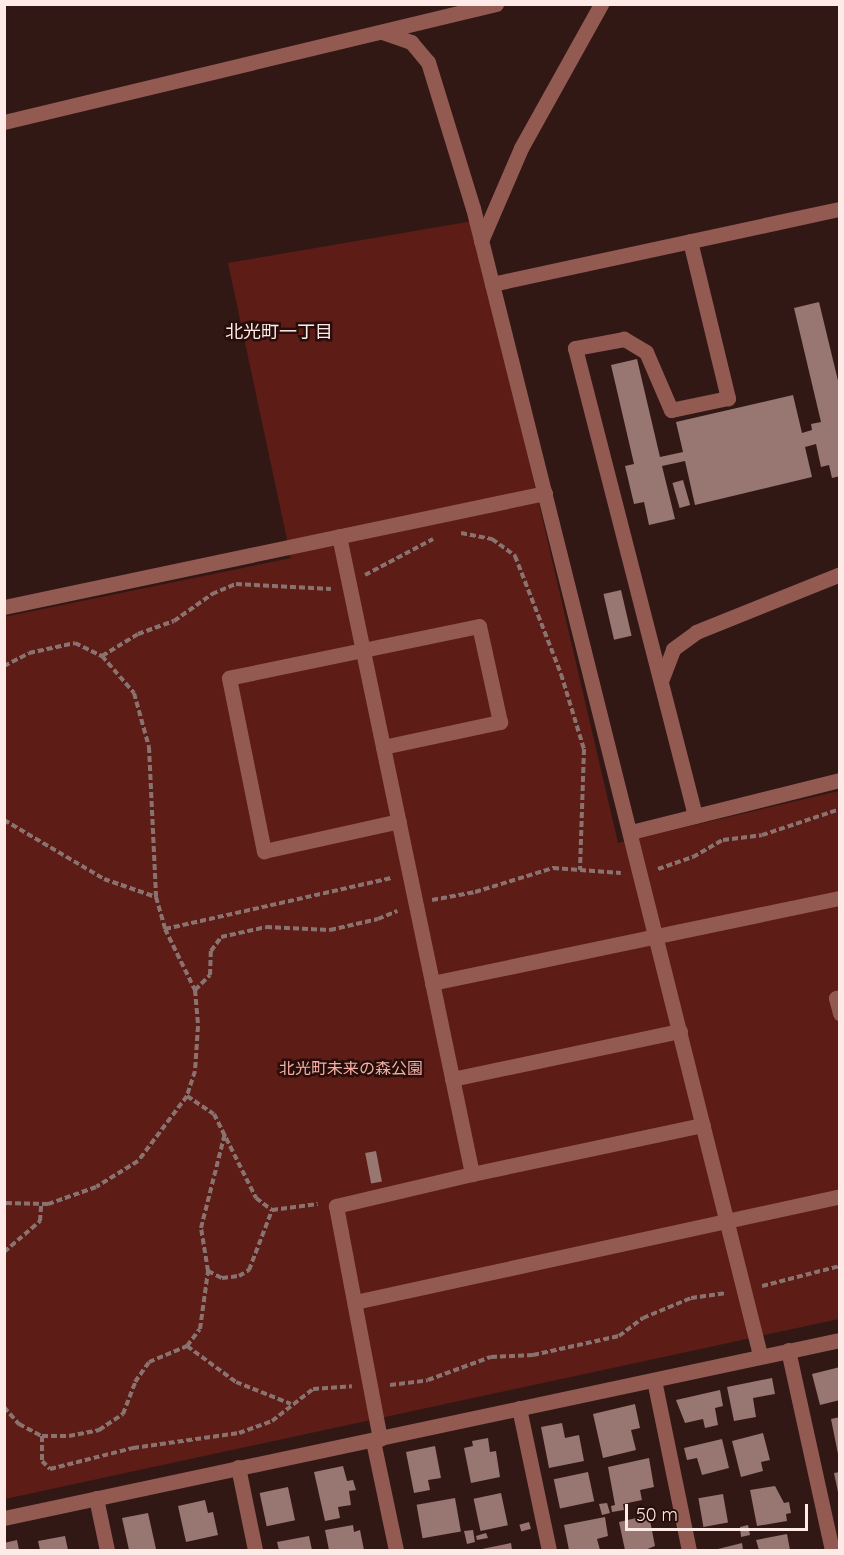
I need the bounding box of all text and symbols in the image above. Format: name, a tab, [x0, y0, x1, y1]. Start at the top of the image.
district label: 北光町一丁目	[225, 321, 333, 343]
park label: 北光町未来の森公園	[279, 1058, 423, 1078]
scale bar	[628, 1492, 811, 1530]
text: 50 m	[636, 1503, 678, 1526]

